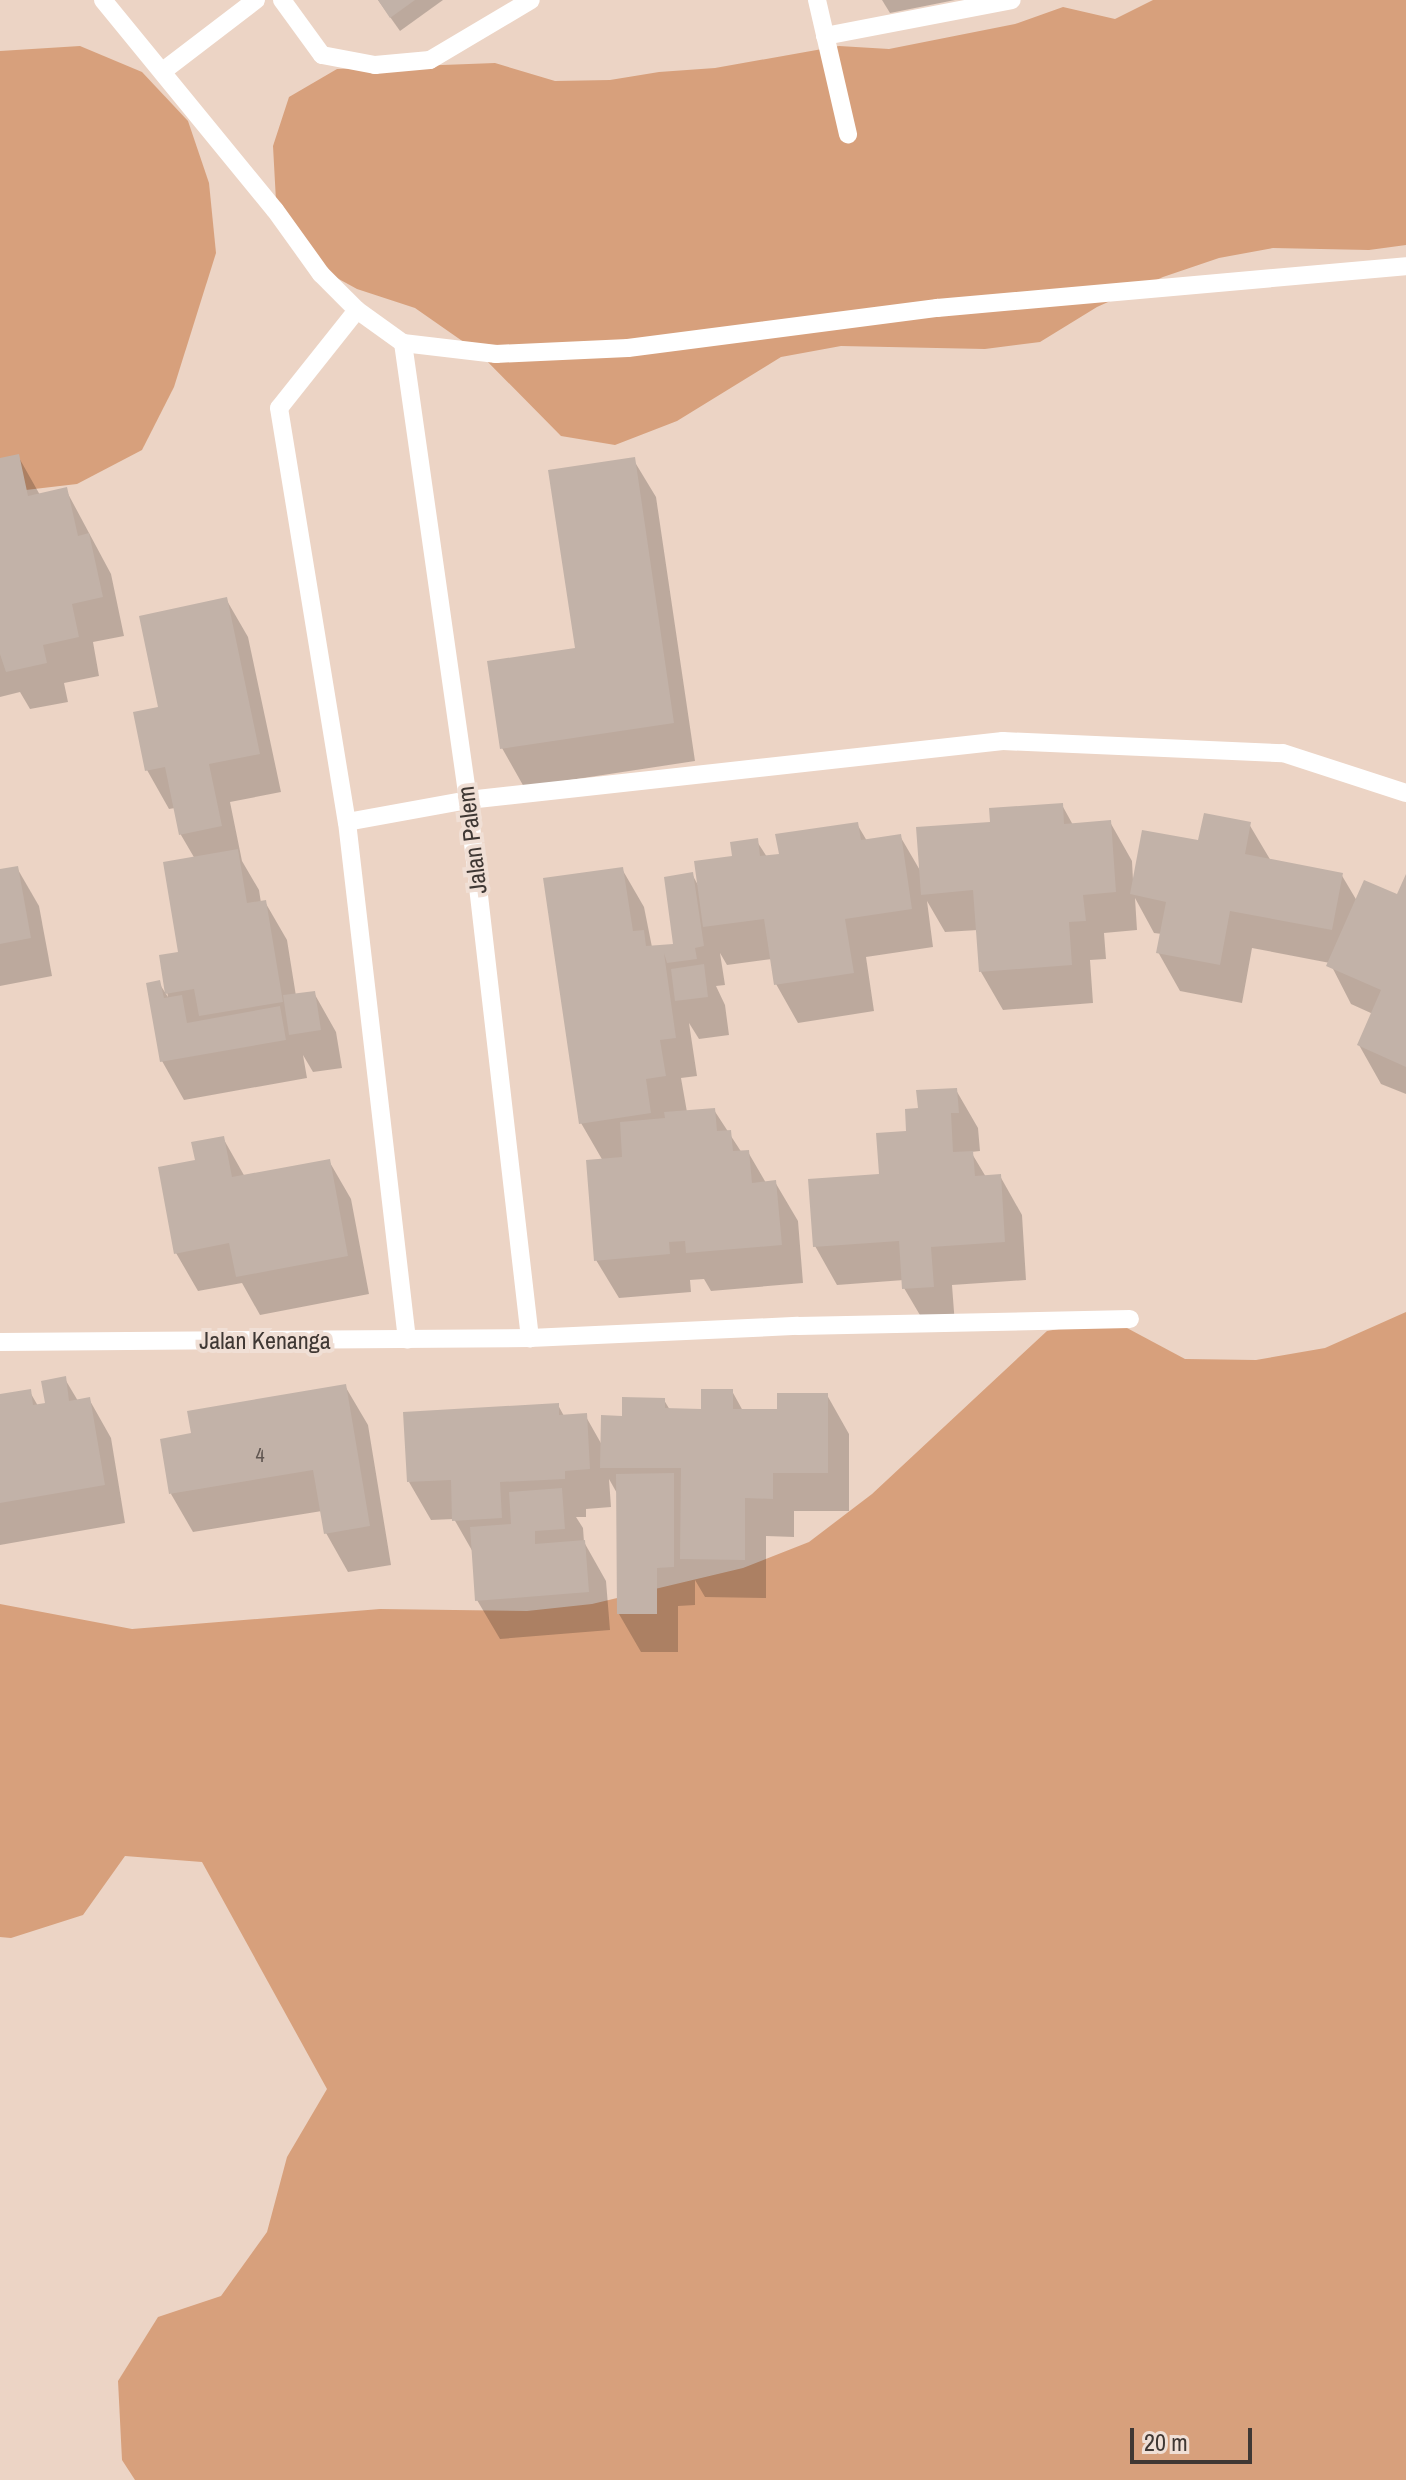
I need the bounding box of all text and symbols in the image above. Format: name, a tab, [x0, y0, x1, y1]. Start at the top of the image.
street label: Jalan Palem	[451, 785, 493, 895]
street label: Jalan Kenanga	[199, 1327, 331, 1355]
house number: 4	[255, 1442, 265, 1466]
scale bar	[1134, 2412, 1256, 2462]
text: 20 m	[1144, 2426, 1188, 2458]

